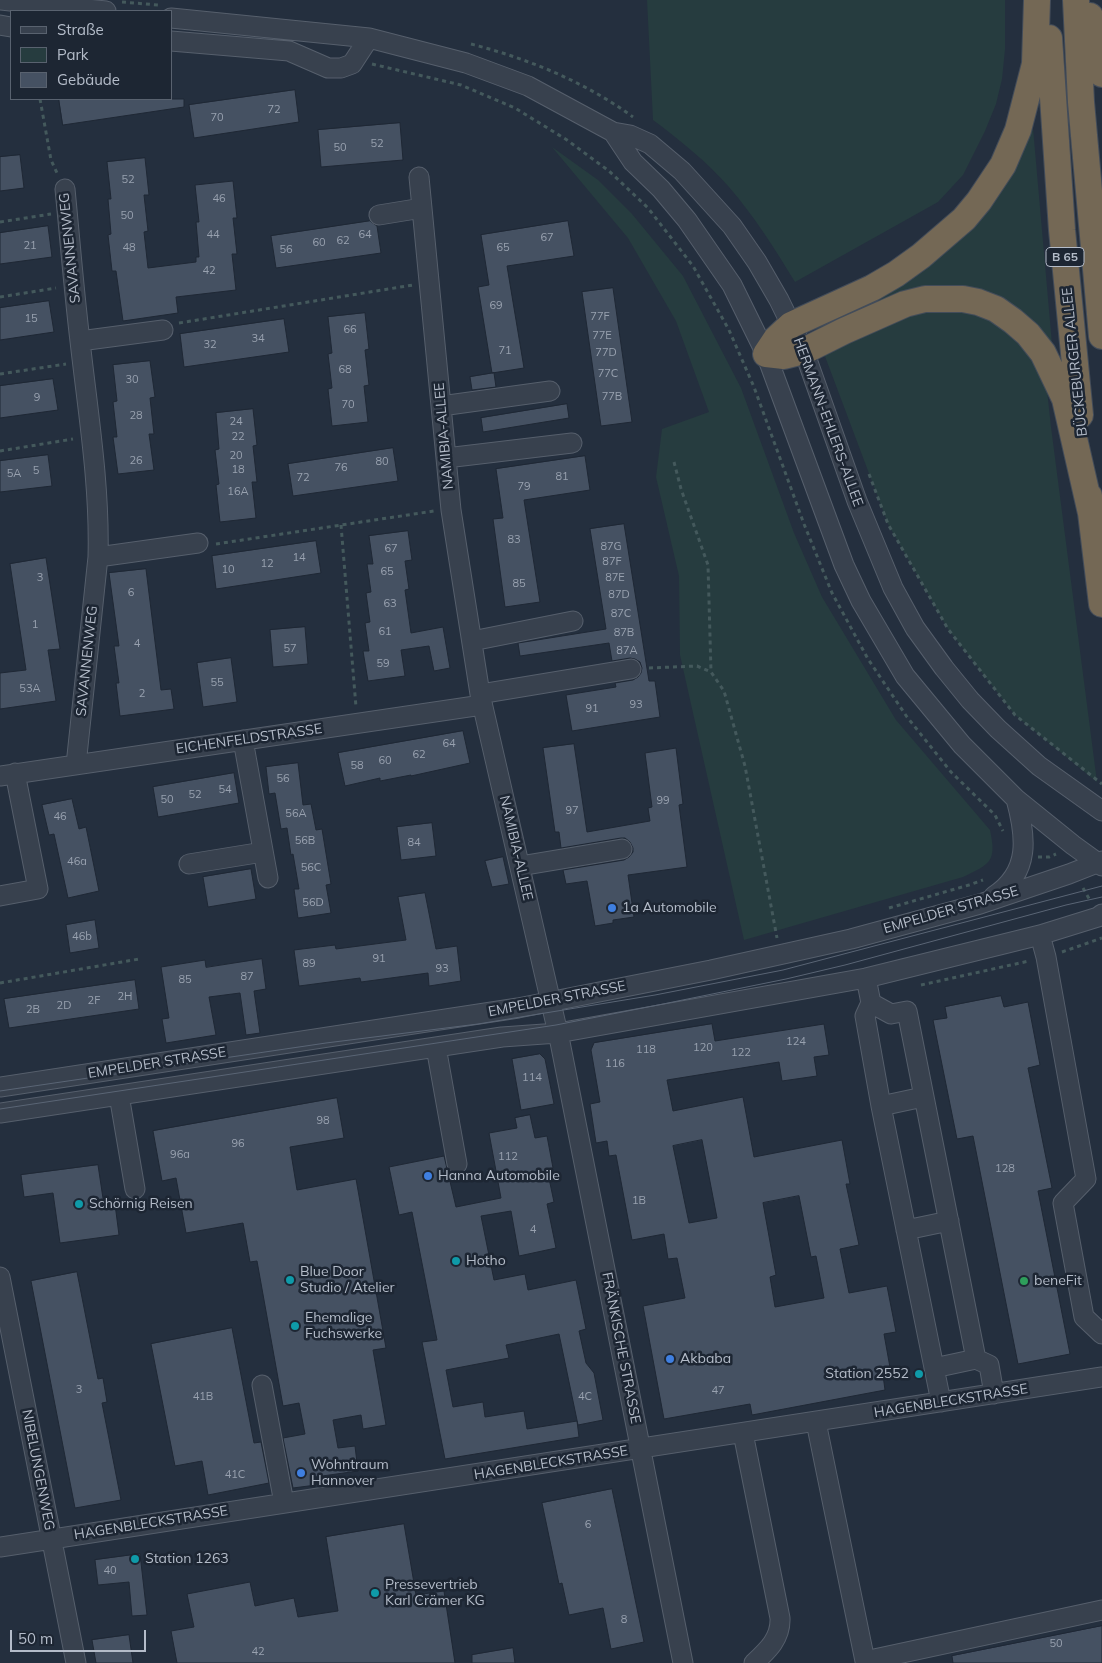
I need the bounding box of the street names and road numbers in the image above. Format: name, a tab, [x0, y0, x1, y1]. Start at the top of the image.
street label: SAVANNENWEG	[56, 192, 84, 304]
road number: B 65	[1046, 248, 1084, 266]
street label: BÜCKEBURGER ALLEE	[1059, 287, 1091, 437]
street label: HERMANN-EHLERS-ALLEE	[790, 335, 866, 509]
street label: NAMIBIA-ALLEE	[431, 382, 457, 490]
street label: SAVANNENWEG	[73, 605, 101, 717]
street label: EICHENFELDSTRASSE	[175, 720, 323, 758]
street label: NAMIBIA-ALLEE	[496, 794, 536, 902]
street label: EMPELDER STRASSE	[882, 883, 1020, 937]
street label: EMPELDER STRASSE	[487, 977, 627, 1021]
street label: EMPELDER STRASSE	[87, 1044, 227, 1082]
street label: FRÄNKISCHE STRASSE	[598, 1271, 644, 1425]
street label: HAGENBLECKSTRASSE	[873, 1381, 1029, 1421]
street label: NIBELUNGENWEG	[18, 1408, 58, 1532]
street label: HAGENBLECKSTRASSE	[473, 1443, 629, 1483]
street label: HAGENBLECKSTRASSE	[73, 1503, 229, 1543]

